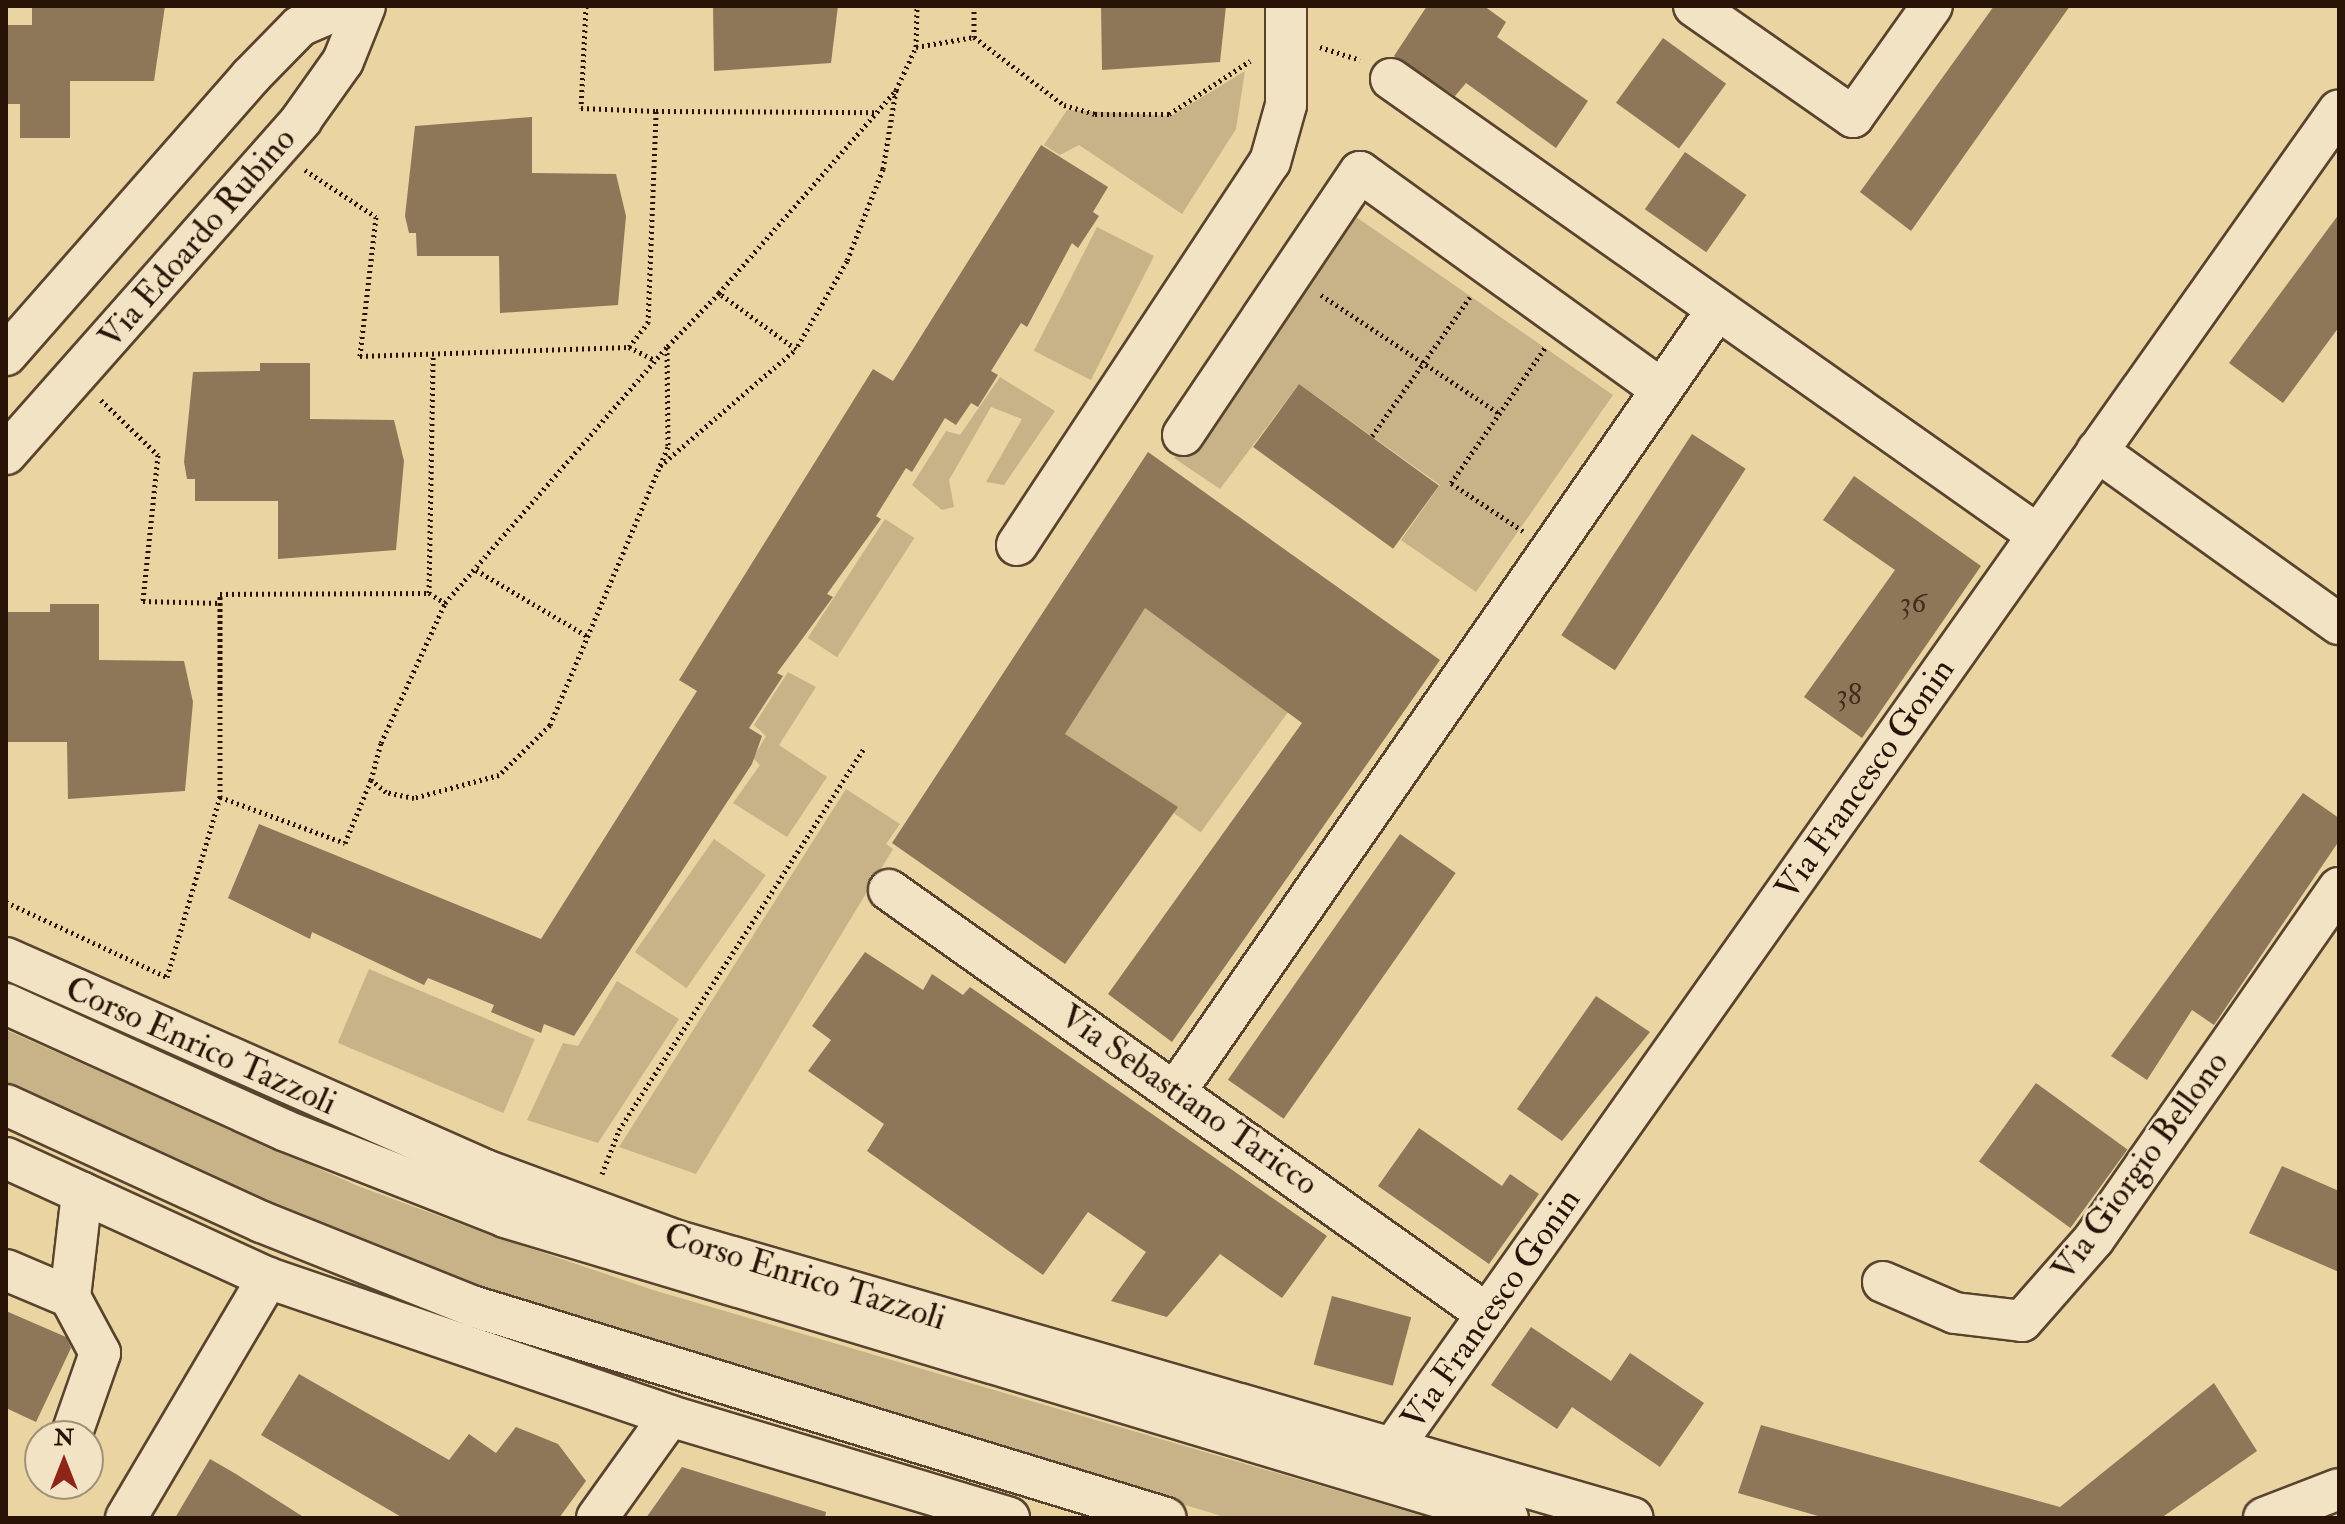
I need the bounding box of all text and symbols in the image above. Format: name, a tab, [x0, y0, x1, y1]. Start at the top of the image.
street label: Via Edoardo Rubino	[90, 119, 304, 357]
house number: 36	[1900, 585, 1926, 621]
street label: Via Francesco Gonin	[1767, 651, 1963, 907]
house number: 38	[1836, 677, 1862, 713]
street label: Corso Enrico Tazzoli	[59, 968, 343, 1124]
street label: Via Sebastiano Taricco	[1052, 996, 1326, 1204]
street label: Via Giorgio Bellono	[2043, 1043, 2237, 1289]
street label: Via Francesco Gonin	[1393, 1181, 1589, 1437]
street label: Corso Enrico Tazzoli	[659, 1215, 951, 1339]
north arrow	[24, 1420, 104, 1500]
text: N	[54, 1424, 74, 1452]

